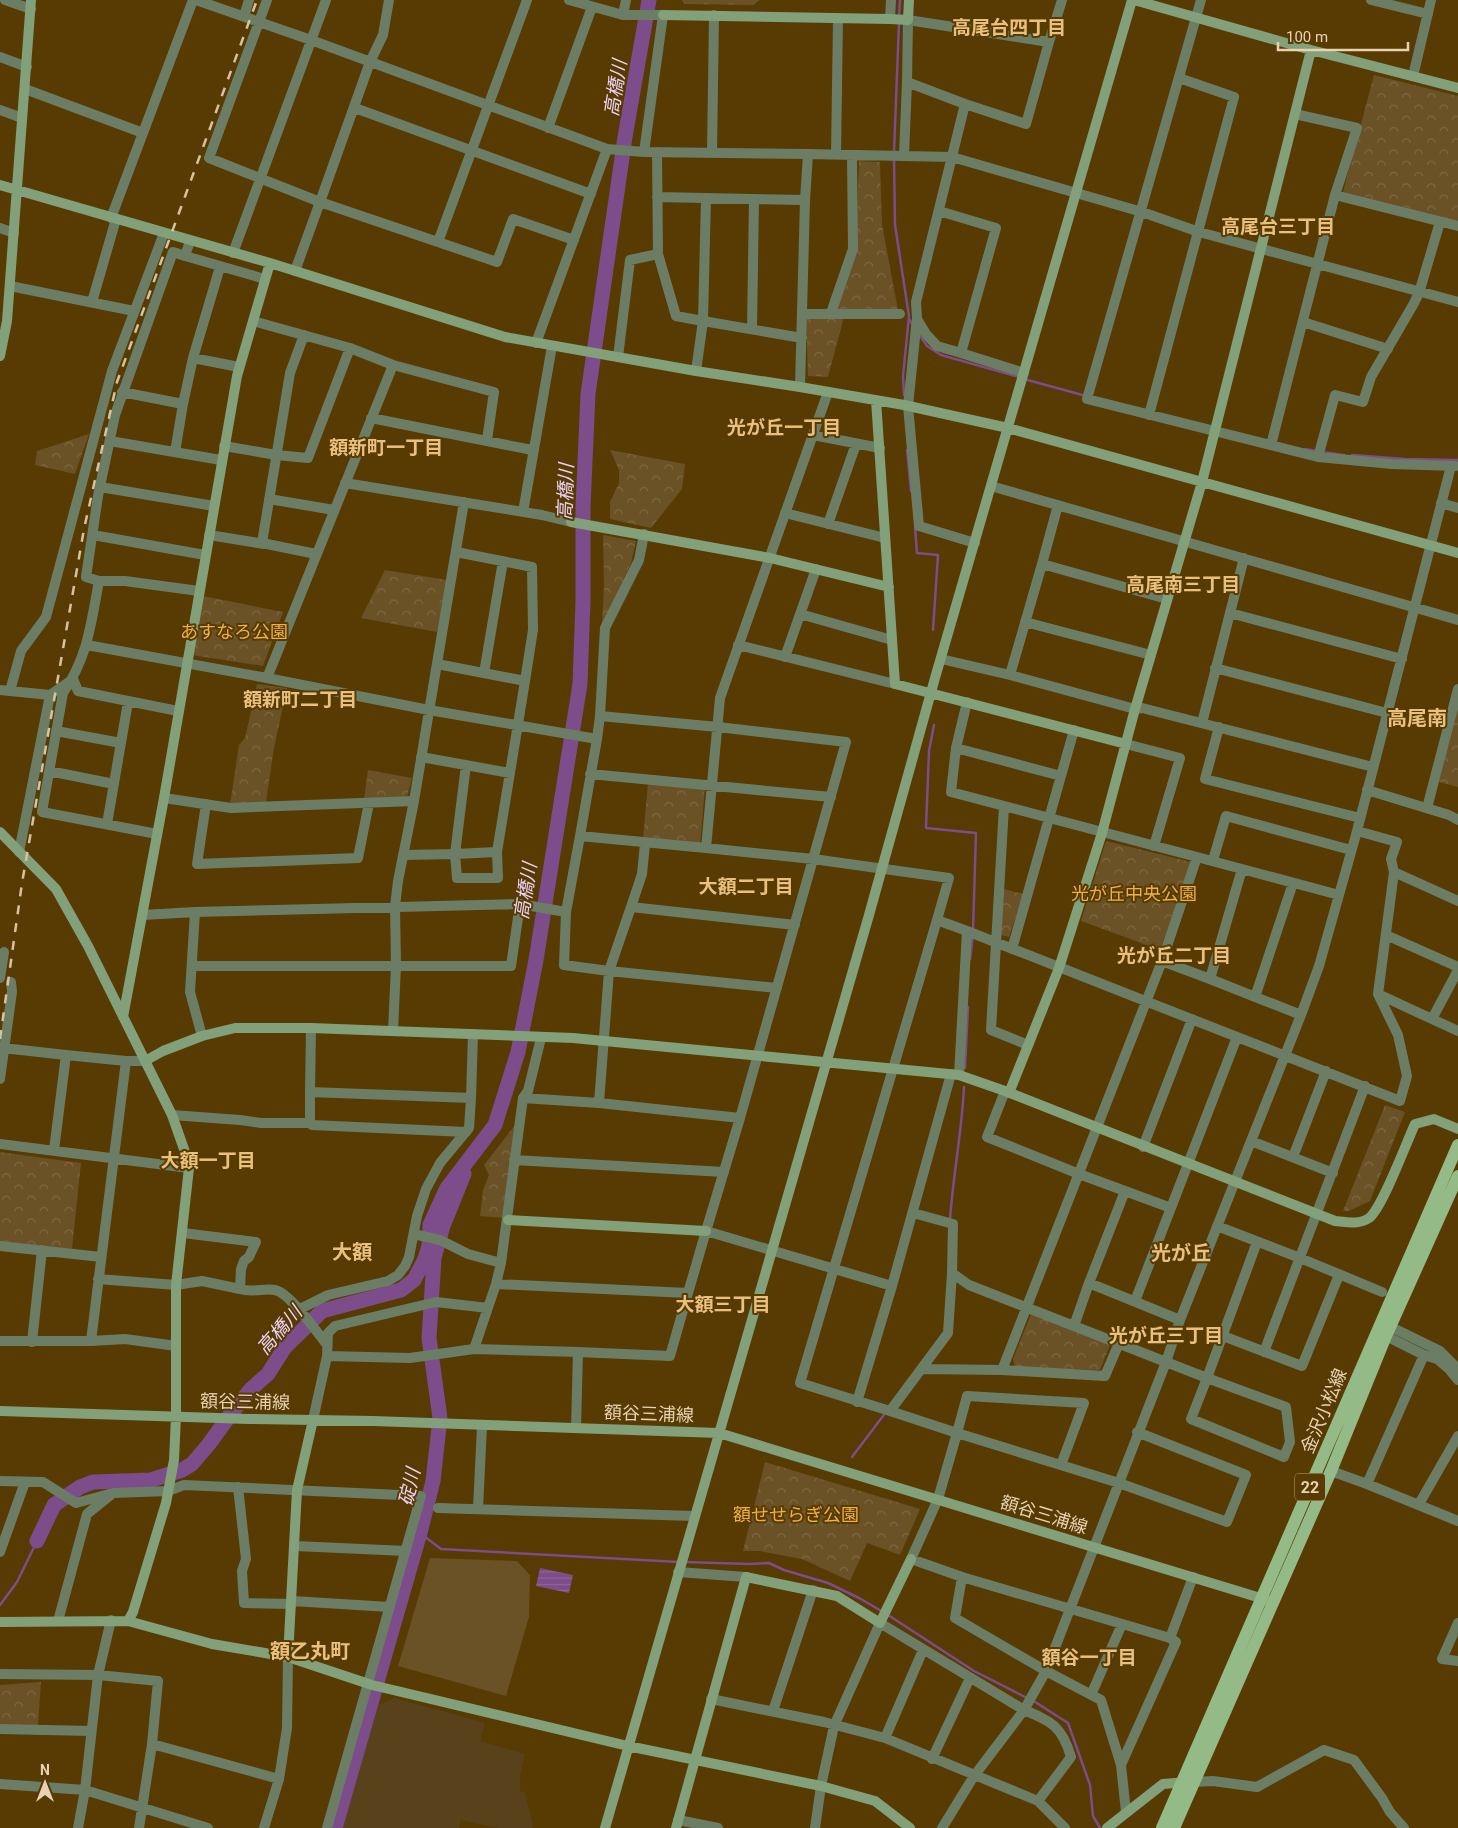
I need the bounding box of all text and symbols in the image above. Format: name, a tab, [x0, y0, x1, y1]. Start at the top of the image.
district label: 高尾台四丁目	[952, 16, 1066, 39]
scale bar	[1278, 20, 1408, 52]
text: 100 m	[1286, 28, 1328, 46]
water label: 高橋川	[600, 56, 632, 118]
district label: 高尾台三丁目	[1221, 215, 1335, 238]
district label: 光が丘一丁目	[727, 416, 841, 439]
district label: 額新町一丁目	[329, 436, 443, 459]
water label: 高橋川	[553, 461, 578, 521]
district label: 高尾南三丁目	[1126, 573, 1240, 596]
park label: あすなろ公園	[180, 621, 288, 642]
district label: 額新町二丁目	[243, 688, 357, 711]
district label: 高尾南	[1387, 706, 1447, 730]
water label: 高橋川	[510, 859, 542, 921]
district label: 大額二丁目	[698, 875, 794, 898]
park label: 光が丘中央公園	[1071, 883, 1197, 904]
district label: 光が丘二丁目	[1117, 944, 1231, 967]
district label: 大額一丁目	[160, 1149, 256, 1172]
district label: 大額	[332, 1240, 372, 1264]
district label: 光が丘	[1151, 1241, 1211, 1265]
district label: 大額三丁目	[675, 1293, 771, 1316]
water label: 高橋川	[252, 1300, 308, 1359]
district label: 光が丘三丁目	[1109, 1324, 1223, 1347]
street label: 金沢小松線	[1296, 1365, 1351, 1456]
street label: 額谷三浦線	[200, 1390, 290, 1413]
street label: 額谷三浦線	[604, 1401, 694, 1426]
water label: 碇川	[394, 1464, 425, 1508]
road number: 22	[1295, 1474, 1325, 1500]
street label: 額谷三浦線	[998, 1491, 1090, 1538]
park label: 額せせらぎ公園	[733, 1504, 859, 1525]
district label: 額乙丸町	[270, 1639, 350, 1663]
district label: 額谷一丁目	[1041, 1646, 1137, 1669]
north arrow	[20, 1758, 70, 1808]
text: N	[40, 1762, 50, 1778]

